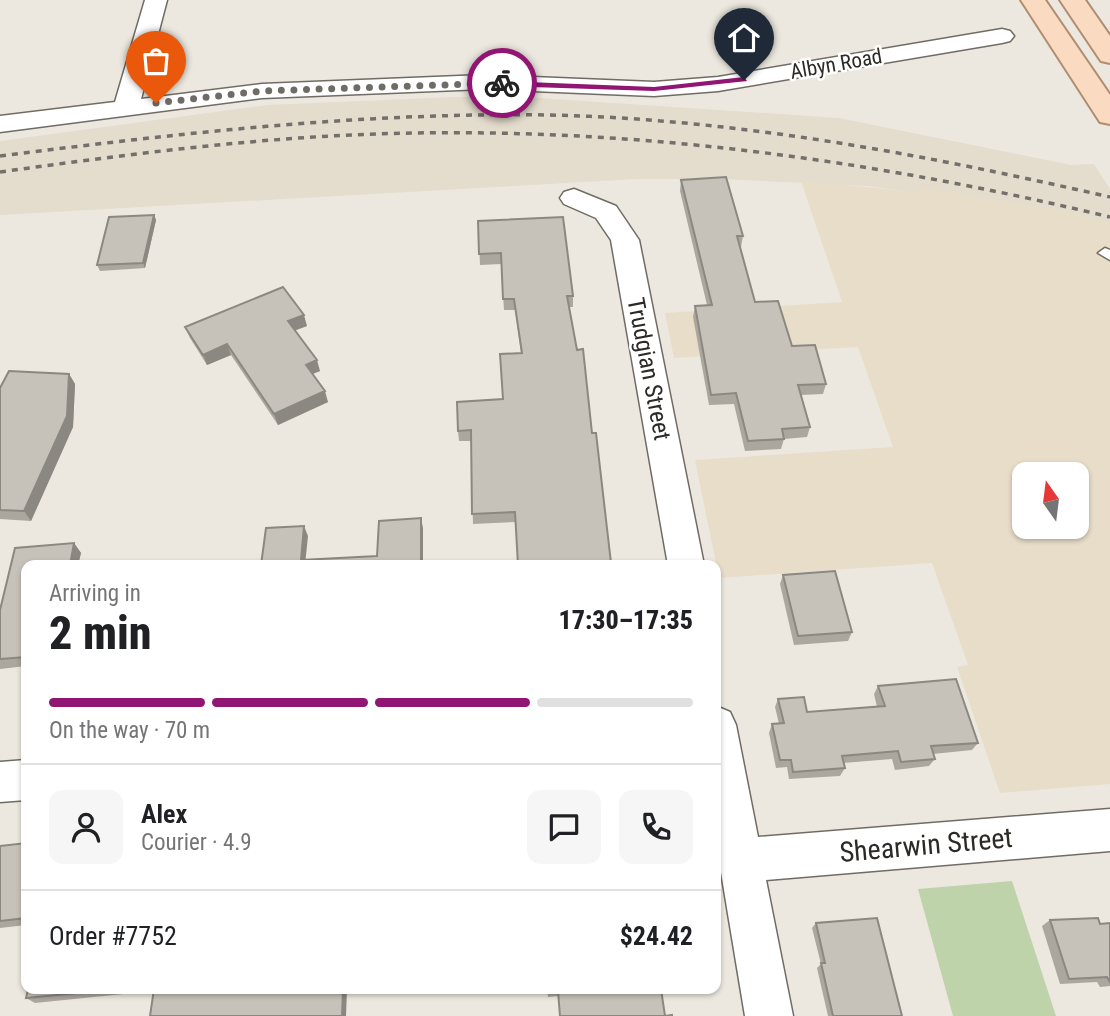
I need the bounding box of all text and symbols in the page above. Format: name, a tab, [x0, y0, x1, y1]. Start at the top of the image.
pin	[714, 8, 774, 80]
icon: home	[725, 19, 763, 57]
pin	[126, 31, 186, 103]
icon: bag	[137, 42, 175, 80]
street label: Albyn Road	[788, 44, 884, 84]
courier	[467, 48, 537, 118]
icon: bike	[483, 64, 521, 102]
street label: Trudgian Street	[621, 295, 677, 443]
north arrow	[1012, 462, 1088, 539]
map controls	[1012, 462, 1089, 539]
text: Arriving in	[49, 580, 141, 607]
text: 17:30–17:35	[559, 605, 693, 635]
text: 2 min	[49, 606, 152, 660]
text: On the way · 70 m	[49, 717, 210, 744]
button: person	[49, 790, 123, 864]
button: chat	[527, 790, 601, 864]
button: phone	[619, 790, 693, 864]
text: Alex	[141, 799, 187, 829]
street label: Shearwin Street	[838, 821, 1014, 869]
text: Courier · 4.9	[141, 829, 252, 856]
text: Order #7752	[49, 921, 177, 951]
text: $24.42	[620, 921, 693, 951]

